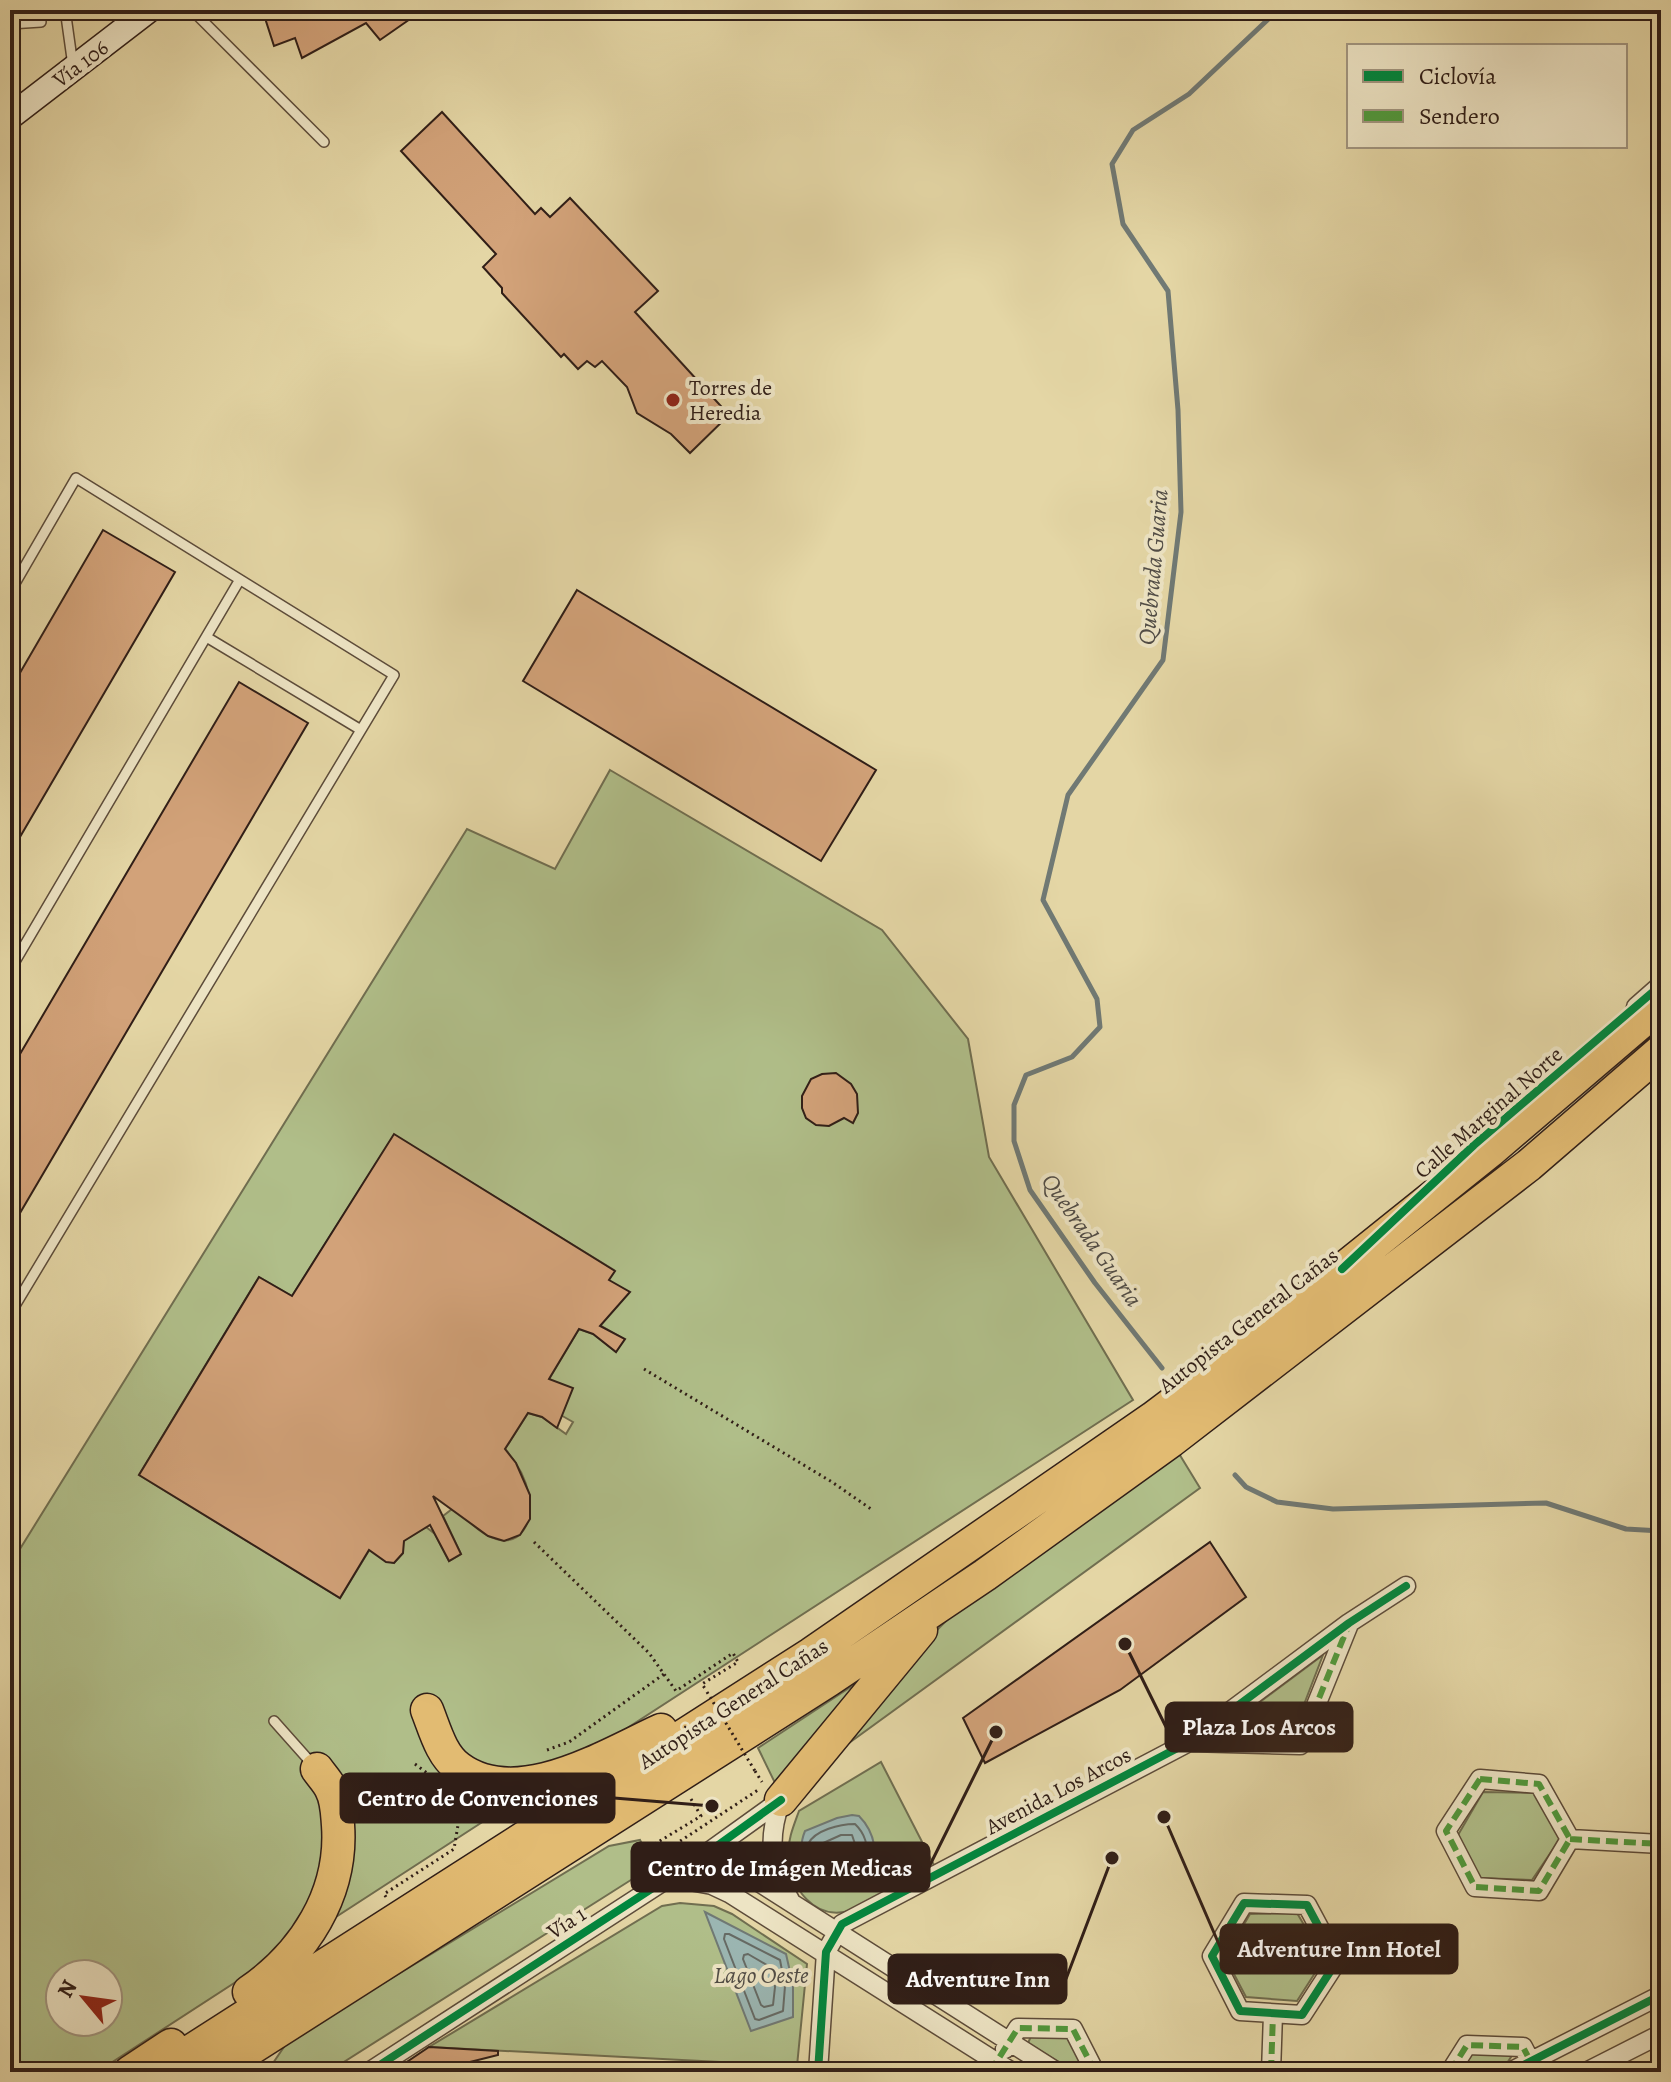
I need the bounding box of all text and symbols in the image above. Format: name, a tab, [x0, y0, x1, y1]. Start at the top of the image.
street label: Vía 106	[46, 33, 115, 95]
legend	[1347, 44, 1627, 148]
text: Ciclovía	[1419, 60, 1497, 92]
text: Sendero	[1419, 100, 1500, 132]
place label: Torres de Heredia	[689, 373, 772, 428]
marker: Torres de Heredia	[664, 391, 682, 409]
water label: Quebrada Guaria	[1130, 488, 1176, 646]
street label: Calle Marginal Norte	[1408, 1040, 1569, 1185]
water label: Quebrada Guaria	[1034, 1167, 1150, 1313]
street label: Autopista General Cañas	[1152, 1241, 1345, 1401]
street label: Autopista General Cañas	[632, 1631, 834, 1777]
callout: Plaza Los Arcos	[1166, 1703, 1352, 1751]
text: Plaza Los Arcos	[1182, 1711, 1336, 1743]
street label: Avenida Los Arcos	[979, 1740, 1137, 1842]
callout: Centro de Convenciones	[341, 1774, 614, 1822]
text: Centro de Convenciones	[358, 1782, 598, 1814]
callout: Centro de Imágen Medicas	[632, 1843, 929, 1891]
text: Centro de Imágen Medicas	[648, 1852, 912, 1884]
street label: Vía 1	[540, 1899, 592, 1947]
callout: Adventure Inn Hotel	[1221, 1925, 1457, 1973]
text: Adventure Inn Hotel	[1236, 1933, 1442, 1965]
callout: Adventure Inn	[889, 1955, 1066, 2003]
north arrow	[44, 1958, 124, 2038]
water label: Lago Oeste	[713, 1959, 809, 1991]
text: Adventure Inn	[905, 1963, 1051, 1995]
text: N	[50, 1975, 84, 2003]

